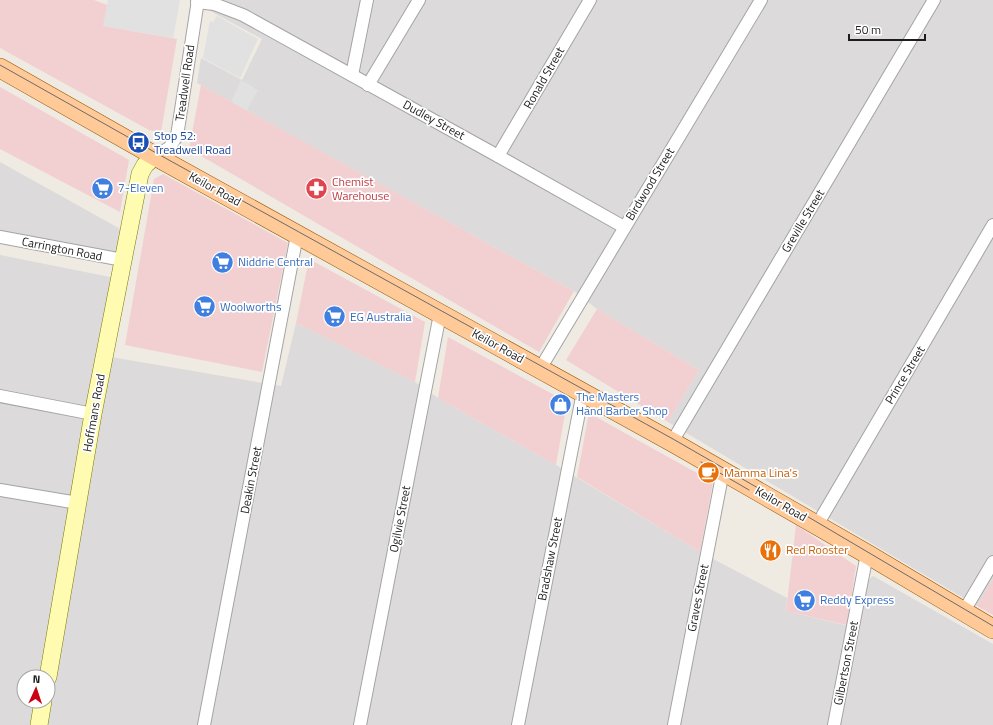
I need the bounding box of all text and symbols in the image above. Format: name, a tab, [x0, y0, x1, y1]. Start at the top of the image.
scale bar	[849, 16, 925, 42]
text: 50 m	[855, 20, 881, 39]
street label: Treadwell Road	[170, 43, 199, 122]
street label: Ronald Street	[518, 43, 569, 112]
street label: Dudley Street	[400, 95, 470, 145]
place label: Stop 52: Treadwell Road	[154, 126, 231, 159]
bus stop icon: Stop 52: Treadwell Road	[125, 130, 151, 156]
street label: Birdwood Street	[620, 143, 679, 224]
street label: Keilor Road	[186, 166, 245, 211]
place label: Chemist Warehouse	[332, 172, 389, 205]
supermarket icon: 7-Eleven	[89, 175, 115, 201]
pharmacy icon: Chemist Warehouse	[304, 176, 330, 202]
place label: 7-Eleven	[118, 178, 164, 197]
street label: Greville Street	[776, 185, 829, 256]
street label: Carrington Road	[20, 231, 104, 266]
supermarket icon: Niddrie Central	[209, 249, 235, 275]
place label: Niddrie Central	[238, 252, 313, 271]
supermarket icon: Woolworths	[191, 294, 217, 320]
place label: Woolworths	[220, 297, 282, 316]
supermarket icon: EG Australia	[322, 304, 348, 330]
place label: EG Australia	[350, 307, 411, 326]
street label: Keilor Road	[469, 323, 528, 368]
street label: Prince Street	[880, 341, 930, 408]
street label: Hoffmans Road	[77, 372, 110, 453]
place label: The Masters Hand Barber Shop	[576, 387, 668, 420]
shop icon: The Masters Hand Barber Shop	[547, 391, 573, 417]
street label: Deakin Street	[235, 444, 266, 515]
cafe icon: Mamma Lina's	[695, 460, 721, 486]
place label: Mamma Lina's	[724, 463, 798, 482]
street label: Keilor Road	[752, 481, 811, 526]
street label: Ogilvie Street	[384, 483, 415, 554]
street label: Bradshaw Street	[532, 515, 567, 602]
restaurant icon: Red Rooster	[757, 537, 783, 563]
place label: Red Rooster	[786, 540, 848, 559]
street label: Graves Street	[682, 562, 714, 633]
supermarket icon: Reddy Express	[792, 587, 818, 613]
place label: Reddy Express	[820, 590, 895, 609]
street label: Gilbertson Street	[828, 618, 863, 707]
north arrow	[16, 669, 56, 709]
text: N	[32, 671, 41, 687]

